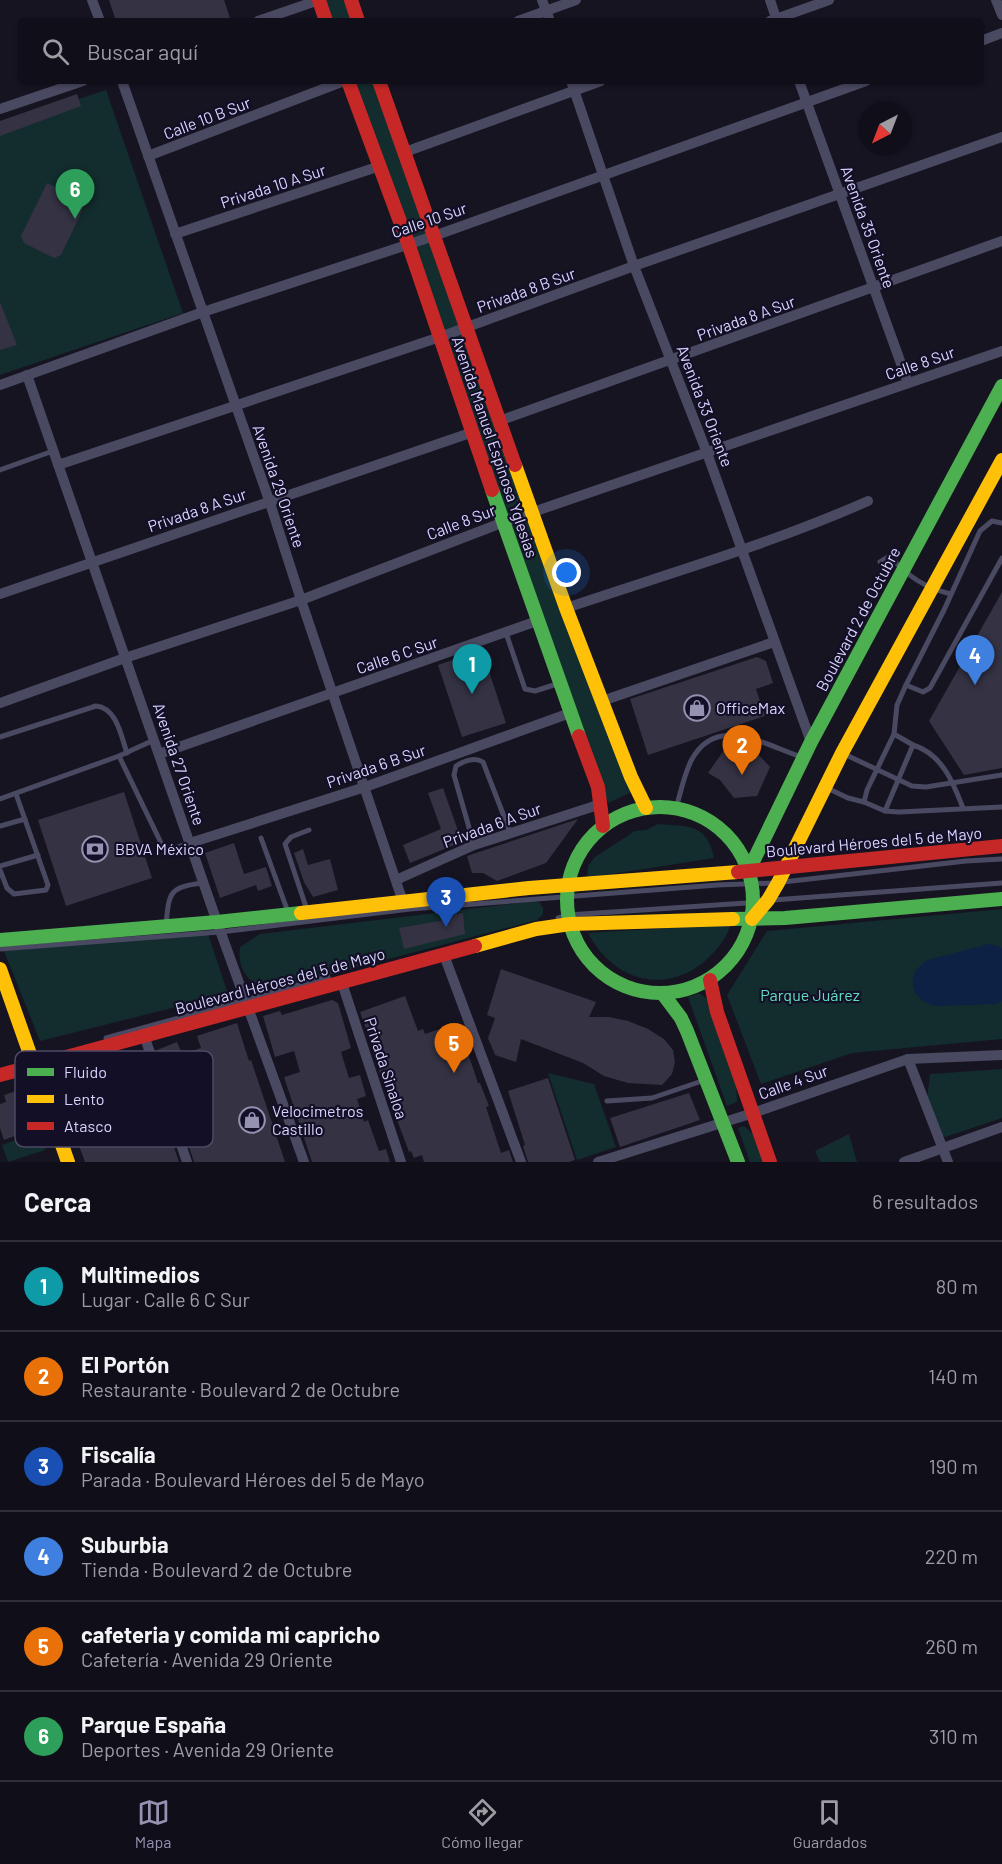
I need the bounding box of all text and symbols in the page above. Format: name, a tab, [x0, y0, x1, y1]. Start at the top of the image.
search box	[18, 18, 984, 84]
icon: search	[39, 35, 72, 68]
text: Buscar aquí	[87, 38, 198, 64]
street label: Calle 10 B Sur	[161, 92, 253, 143]
north arrow	[858, 102, 912, 156]
street label: Privada 10 A Sur	[218, 160, 328, 211]
street label: Avenida 35 Oriente	[838, 163, 899, 291]
pin: 6	[56, 170, 94, 219]
street label: Calle 10 Sur	[389, 198, 469, 241]
street label: Privada 8 B Sur	[474, 263, 578, 316]
street label: Privada 8 A Sur	[694, 291, 798, 344]
street label: Avenida Manuel Espinosa Yglesias	[449, 334, 542, 560]
street label: Avenida 33 Oriente	[674, 342, 737, 469]
street label: Calle 8 Sur	[883, 342, 957, 383]
street label: Avenida 29 Oriente	[249, 422, 309, 550]
street label: Privada 8 A Sur	[145, 484, 249, 535]
street label: Calle 8 Sur	[424, 500, 498, 543]
street label: Boulevard 2 de Octubre	[811, 543, 904, 694]
your location	[552, 558, 581, 587]
street label: Calle 6 C Sur	[354, 632, 440, 677]
pin: 4	[956, 636, 994, 685]
pin: 1	[452, 644, 492, 694]
shop icon: OfficeMax	[682, 693, 712, 723]
place label: OfficeMax	[716, 698, 785, 717]
street label: Avenida 27 Oriente	[150, 700, 209, 828]
pin: 2	[722, 726, 762, 775]
street label: Privada 6 B Sur	[324, 740, 428, 791]
street label: Privada 6 A Sur	[440, 798, 544, 851]
street label: Boulevard Héroes del 5 de Mayo	[765, 823, 983, 860]
bank icon: BBVA México	[80, 834, 110, 864]
place label: BBVA México	[115, 839, 204, 858]
pin: 3	[426, 878, 466, 927]
street label: Boulevard Héroes del 5 de Mayo	[173, 943, 387, 1018]
park label: Parque Juárez	[760, 985, 860, 1004]
street label: Privada Sinaloa	[361, 1015, 412, 1121]
pin: 5	[434, 1024, 474, 1073]
legend	[15, 1051, 213, 1147]
street label: Calle 4 Sur	[755, 1060, 830, 1103]
text: Fluido	[64, 1062, 107, 1081]
text: Lento	[64, 1089, 105, 1108]
place label: Velocimetros Castillo	[272, 1101, 364, 1138]
shop icon: Velocimetros Castillo	[237, 1105, 267, 1135]
text: Atasco	[64, 1116, 112, 1135]
text: Cerca	[24, 1186, 91, 1217]
text: 6 resultados	[872, 1189, 978, 1213]
text: Multimedios	[81, 1261, 200, 1287]
text: 1	[40, 1274, 47, 1298]
text: 80 m	[936, 1274, 978, 1298]
text: Lugar · Calle 6 C Sur	[81, 1287, 250, 1311]
text: El Portón	[81, 1351, 169, 1377]
text: 2	[38, 1364, 49, 1388]
text: 140 m	[928, 1364, 978, 1388]
text: Restaurante · Boulevard 2 de Octubre	[81, 1377, 400, 1401]
text: Fiscalía	[81, 1441, 156, 1467]
text: 3	[38, 1454, 49, 1478]
text: 190 m	[929, 1454, 978, 1478]
text: Parada · Boulevard Héroes del 5 de Mayo	[81, 1467, 425, 1491]
text: Suburbia	[81, 1531, 169, 1557]
text: 4	[37, 1544, 50, 1568]
text: 220 m	[925, 1544, 978, 1568]
text: Tienda · Boulevard 2 de Octubre	[81, 1557, 352, 1581]
text: cafeteria y comida mi capricho	[81, 1621, 380, 1647]
text: 5	[38, 1634, 49, 1658]
text: 260 m	[925, 1634, 978, 1658]
text: Cafetería · Avenida 29 Oriente	[81, 1647, 333, 1671]
text: Parque España	[81, 1711, 226, 1737]
text: 6	[38, 1724, 49, 1748]
text: 310 m	[929, 1724, 978, 1748]
text: Deportes · Avenida 29 Oriente	[81, 1737, 334, 1761]
tab: Mapa	[135, 1796, 171, 1851]
tab: Cómo llegar	[441, 1796, 523, 1851]
tab: Guardados	[793, 1796, 867, 1851]

